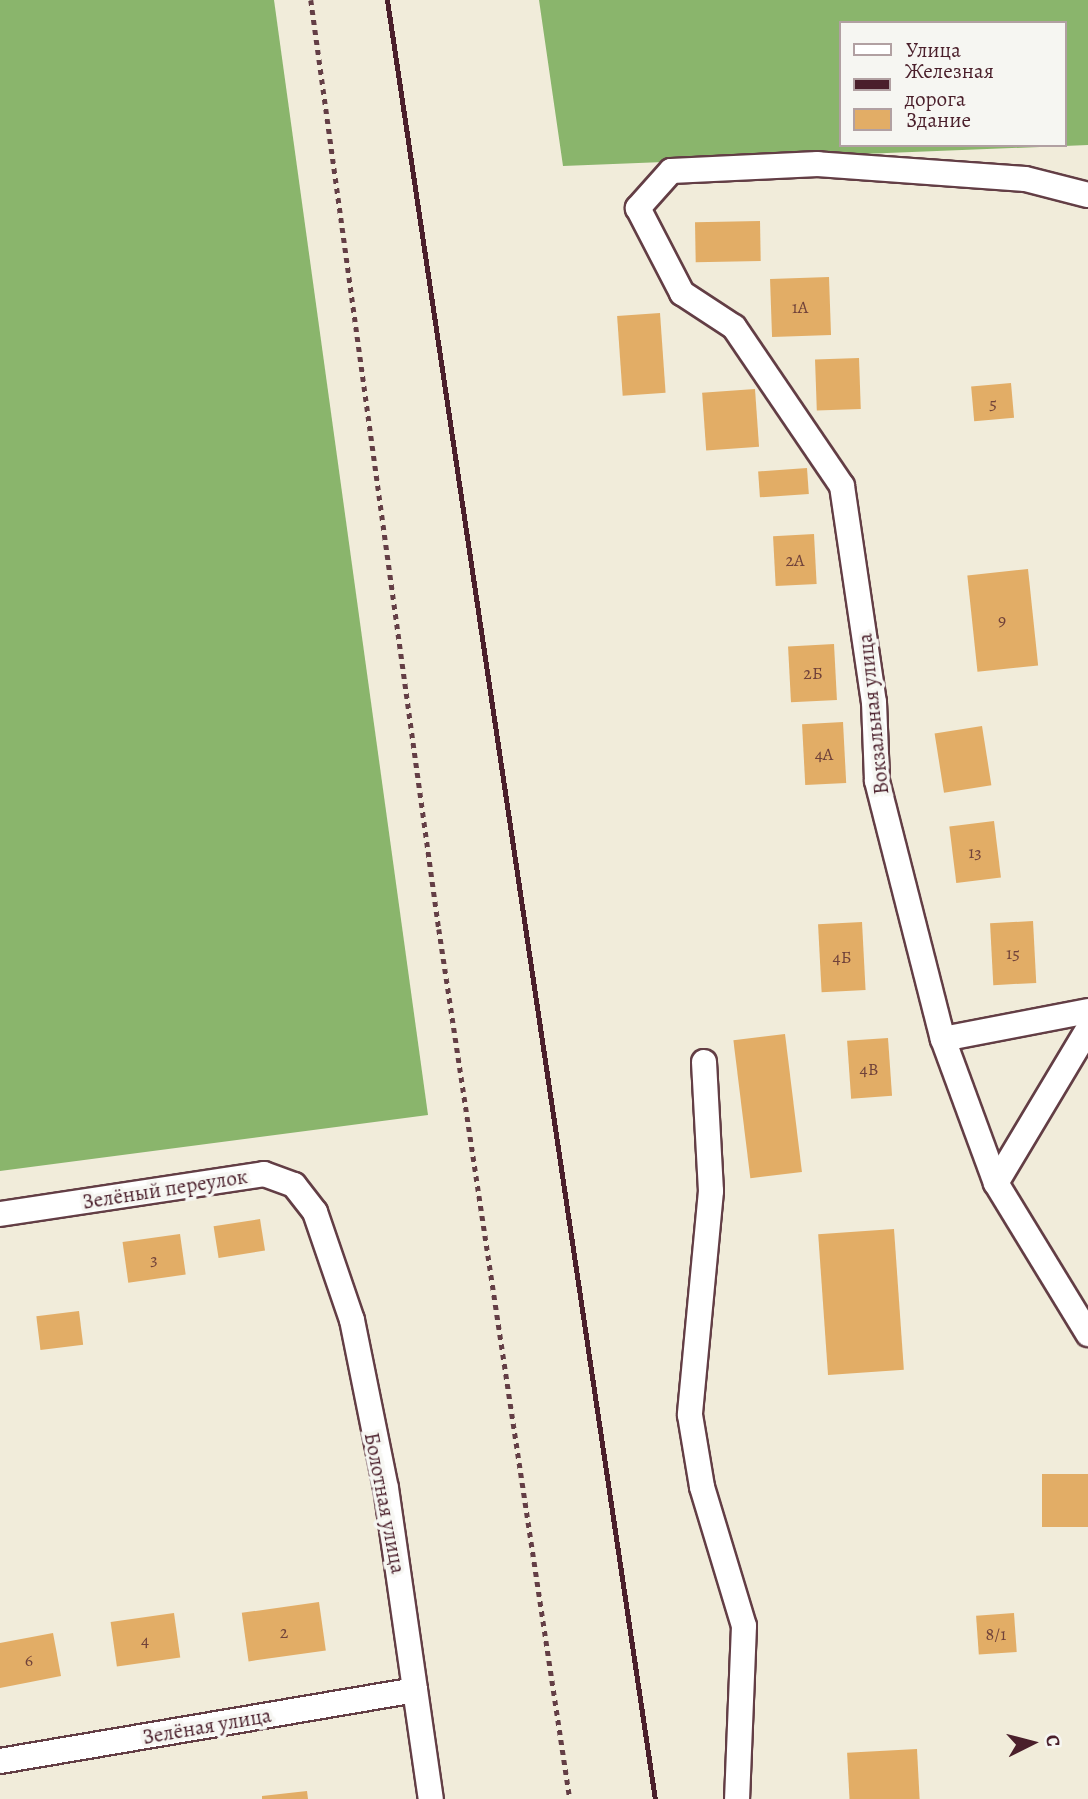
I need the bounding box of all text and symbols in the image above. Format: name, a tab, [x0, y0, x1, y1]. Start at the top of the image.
legend	[839, 21, 1067, 147]
text: Улица	[906, 36, 961, 64]
text: Железная дорога	[905, 57, 994, 113]
text: Здание	[906, 106, 971, 134]
house number: 1А	[792, 296, 808, 318]
house number: 5	[989, 392, 997, 414]
house number: 2А	[785, 549, 805, 571]
house number: 9	[998, 609, 1006, 631]
street label: Вокзальная улица	[852, 632, 894, 796]
house number: 2Б	[803, 662, 823, 684]
house number: 4А	[815, 743, 833, 765]
house number: 13	[968, 841, 982, 863]
house number: 15	[1006, 942, 1020, 964]
house number: 4Б	[833, 946, 851, 968]
house number: 4В	[860, 1058, 878, 1080]
street label: Зелёный переулок	[81, 1164, 249, 1214]
house number: 3	[150, 1248, 158, 1270]
street label: Болотная улица	[359, 1430, 411, 1576]
house number: 2	[280, 1621, 288, 1643]
house number: 8/1	[986, 1623, 1006, 1645]
house number: 4	[141, 1629, 149, 1651]
house number: 6	[25, 1649, 33, 1671]
street label: Зелёная улица	[141, 1702, 273, 1750]
north arrow	[997, 1708, 1067, 1778]
text: С	[1039, 1734, 1066, 1748]

